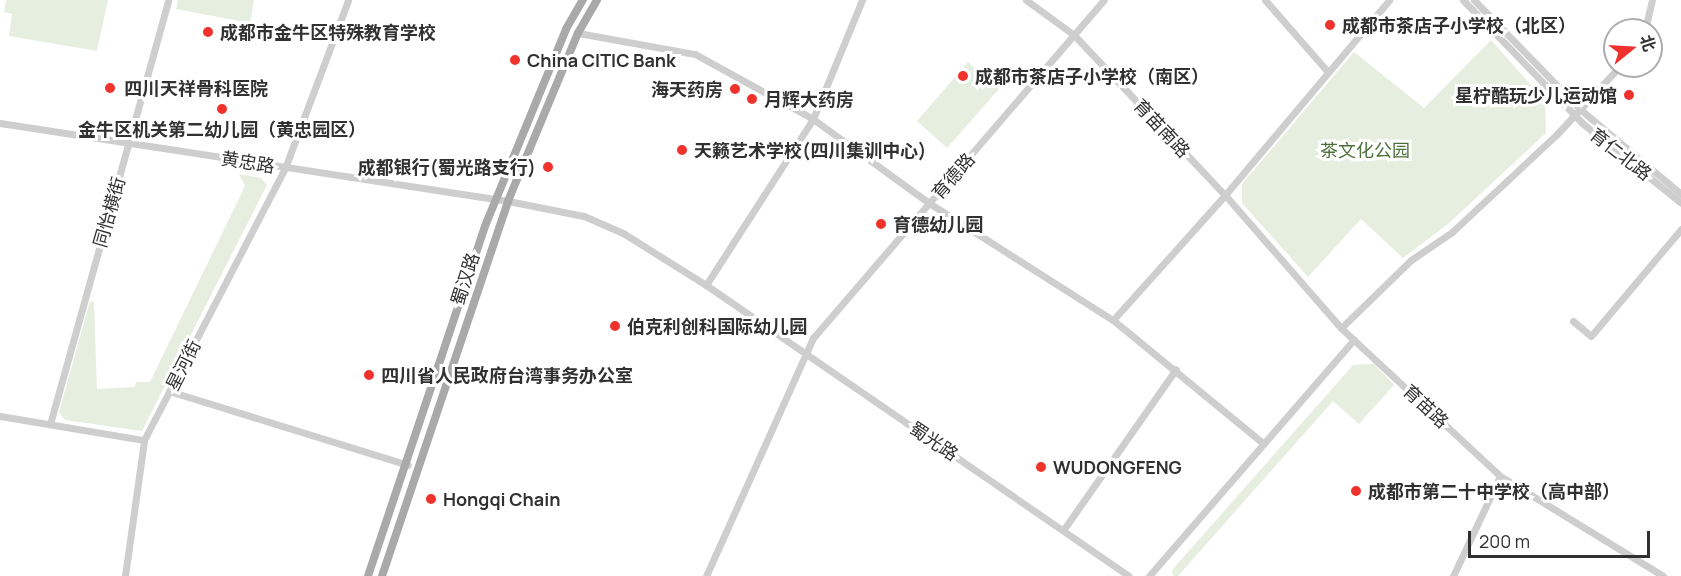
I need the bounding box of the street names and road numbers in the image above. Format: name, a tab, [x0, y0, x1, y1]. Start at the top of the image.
street label: 育苗南路	[1130, 94, 1194, 162]
street label: 育仁北路	[1586, 123, 1656, 185]
street label: 黄忠路	[220, 147, 276, 177]
street label: 育德路	[927, 149, 979, 203]
street label: 同怡横街	[89, 174, 129, 250]
street label: 蜀汉路	[446, 250, 484, 308]
street label: 星河街	[161, 336, 205, 394]
street label: 育苗路	[1399, 380, 1453, 432]
street label: 蜀光路	[906, 417, 962, 465]

